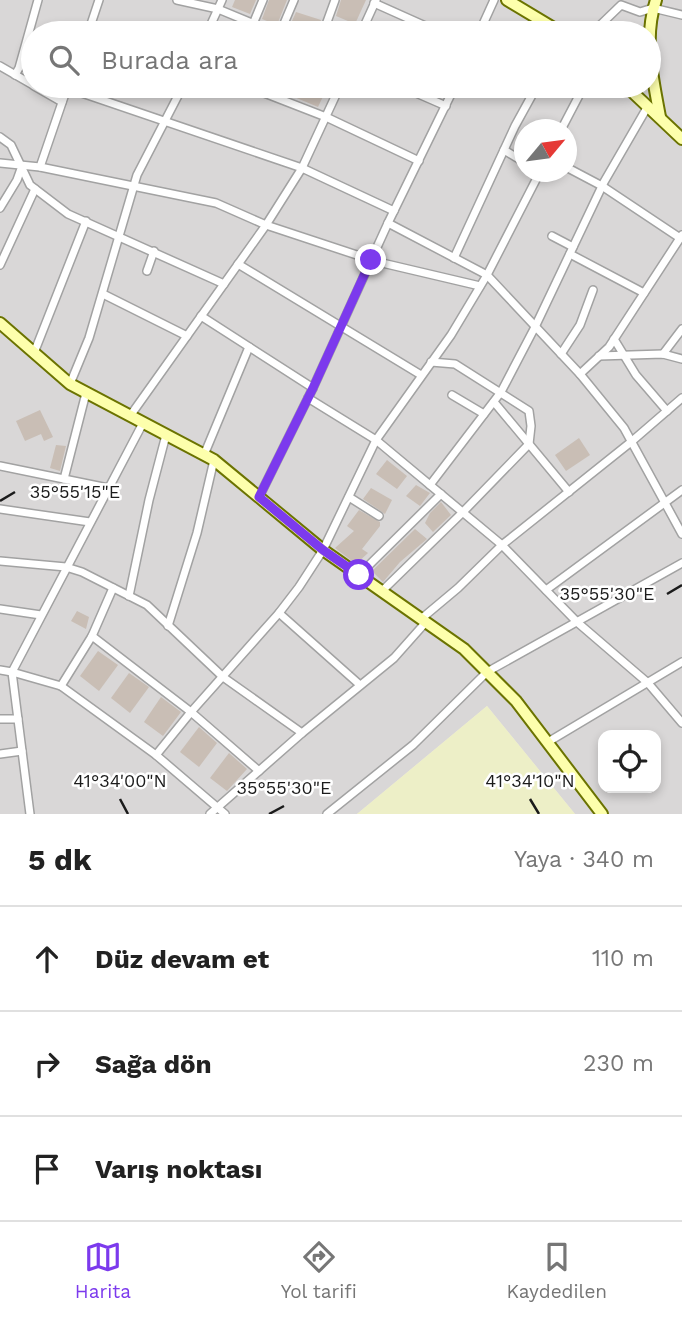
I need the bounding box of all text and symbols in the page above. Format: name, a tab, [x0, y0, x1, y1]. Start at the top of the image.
search box	[21, 21, 661, 98]
icon: search	[45, 41, 83, 79]
text: Burada ara	[101, 45, 238, 75]
north arrow	[514, 119, 577, 182]
route end	[355, 244, 386, 275]
text: 35°55'15"E	[30, 481, 120, 502]
route start	[343, 559, 374, 590]
text: 35°55'30"E	[560, 583, 654, 604]
map controls	[598, 730, 661, 793]
button: locate	[598, 730, 661, 793]
text: 41°34'00"N	[73, 770, 167, 791]
text: 41°34'10"N	[485, 770, 575, 791]
text: 35°55'30"E	[237, 777, 331, 798]
text: 5 dk	[28, 842, 92, 877]
text: Yaya · 340 m	[514, 846, 654, 873]
icon: ahead	[28, 940, 66, 978]
text: Düz devam et	[95, 944, 269, 974]
text: 110 m	[592, 945, 654, 972]
icon: right	[28, 1045, 66, 1083]
text: Sağa dön	[95, 1049, 212, 1079]
text: 230 m	[583, 1050, 654, 1077]
icon: arrive	[28, 1150, 66, 1188]
text: Varış noktası	[95, 1154, 262, 1184]
tab: Harita	[75, 1238, 131, 1303]
tab: Yol tarifi	[281, 1238, 357, 1303]
tab: Kaydedilen	[507, 1238, 607, 1303]

